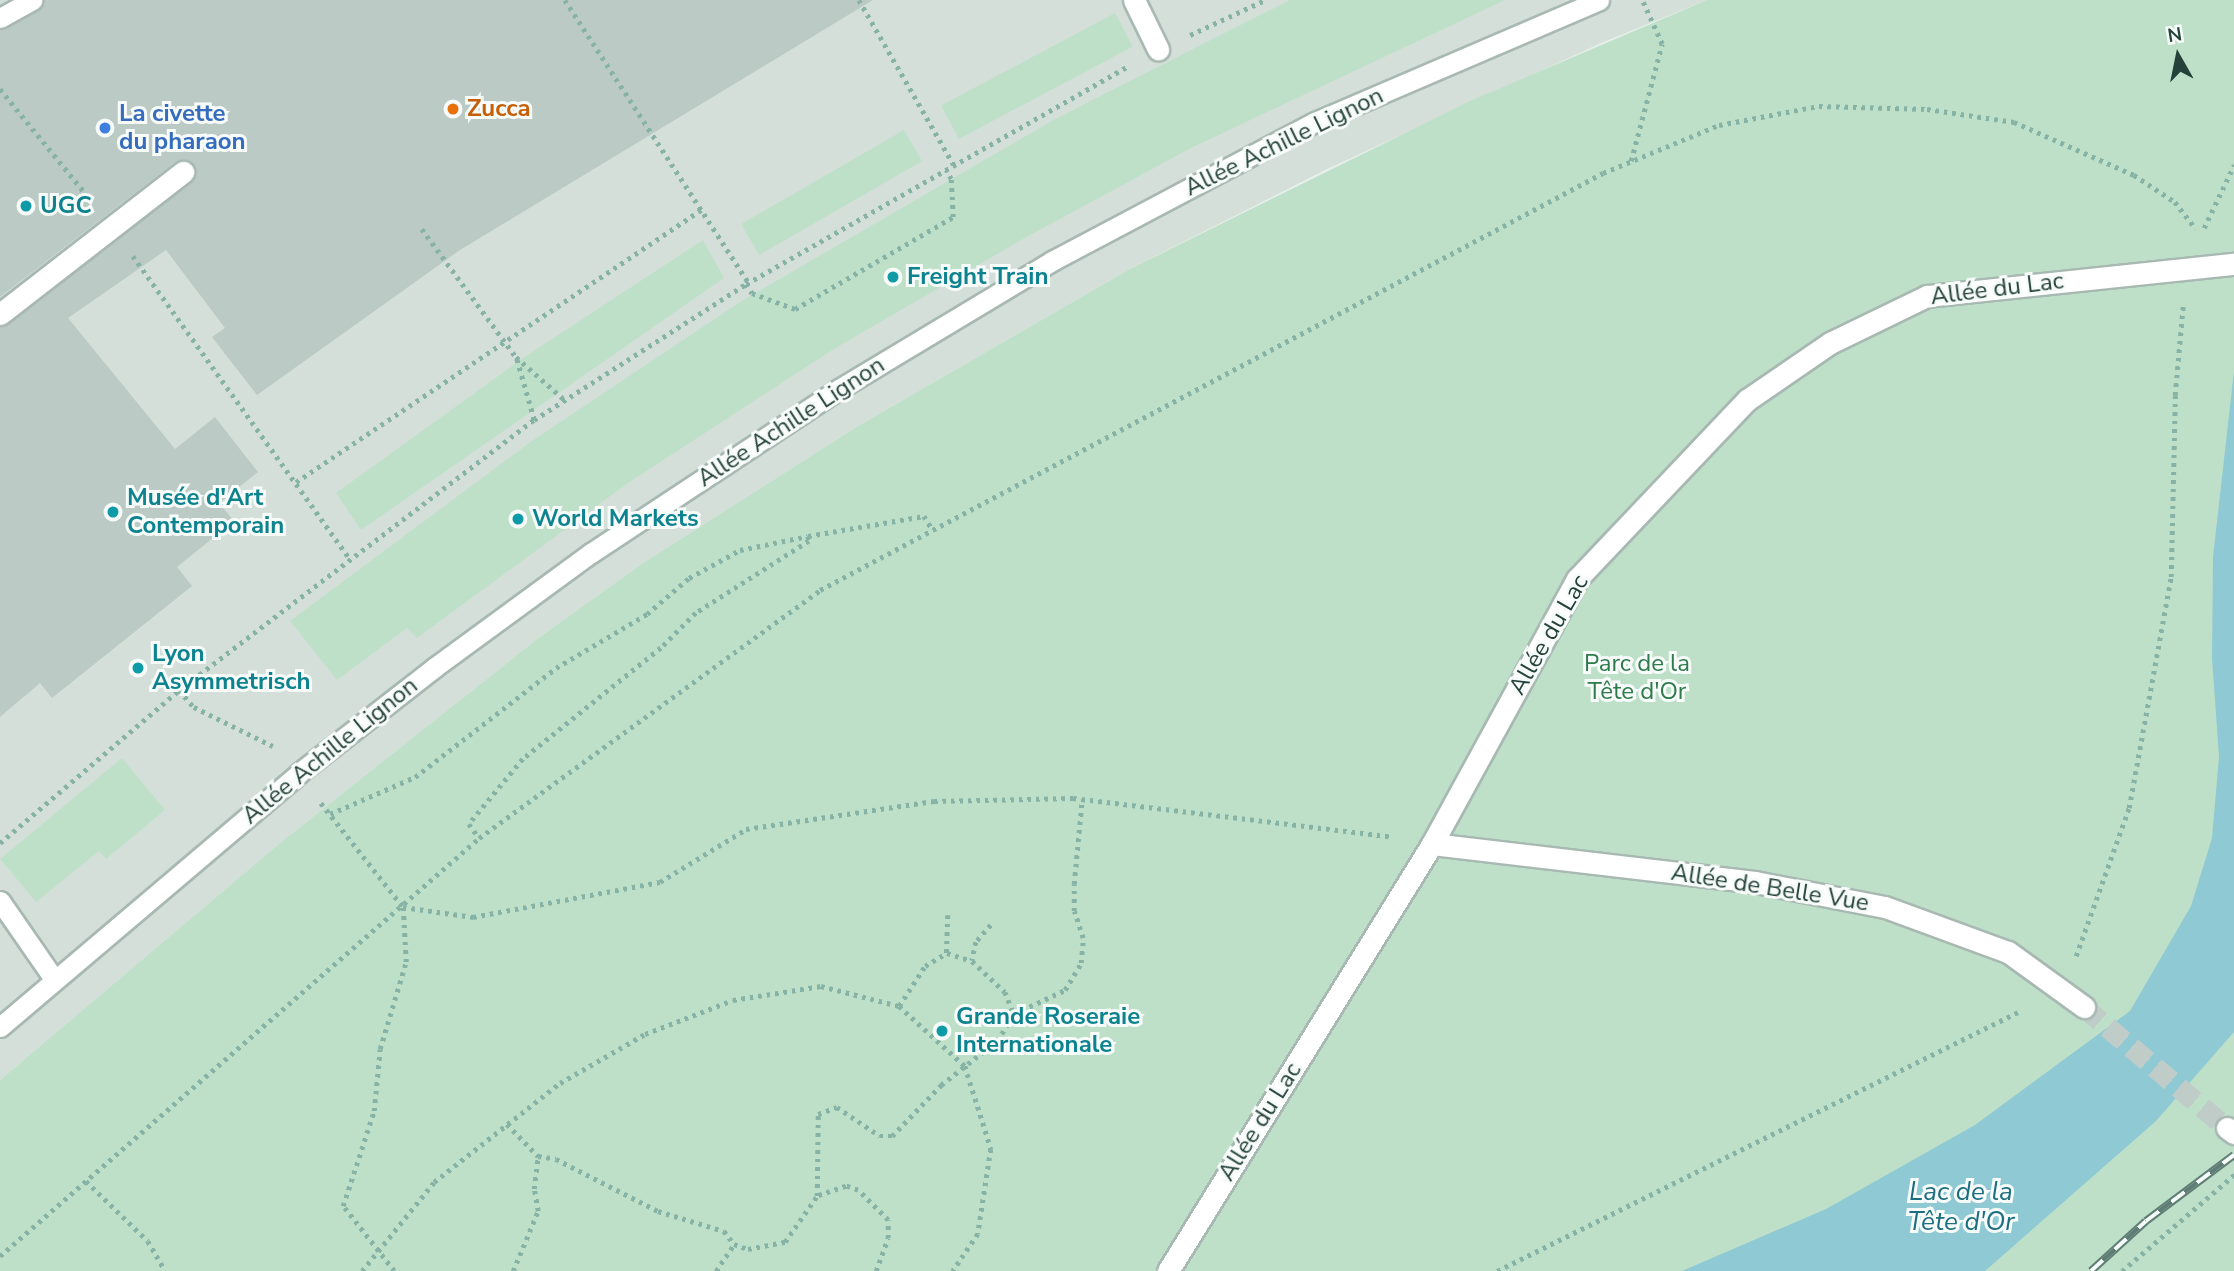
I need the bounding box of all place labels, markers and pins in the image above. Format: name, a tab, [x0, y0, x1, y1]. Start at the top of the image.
place label: Zucca	[467, 95, 531, 123]
place label: La civette du pharaon	[119, 100, 246, 156]
marker: Zucca	[445, 101, 461, 117]
marker: La civette du pharaon	[97, 120, 113, 136]
place label: UGC	[40, 192, 92, 220]
marker: UGC	[18, 198, 34, 214]
place label: Freight Train	[907, 263, 1048, 291]
marker: Freight Train	[885, 269, 901, 285]
place label: Musée d'Art Contemporain	[127, 484, 284, 540]
marker: Musée d'Art Contemporain	[105, 504, 121, 520]
place label: World Markets	[532, 505, 699, 533]
marker: World Markets	[510, 511, 526, 527]
place label: Lyon Asymmetrisch	[152, 640, 311, 696]
marker: Lyon Asymmetrisch	[130, 660, 146, 676]
place label: Grande Roseraie Internationale	[956, 1003, 1140, 1059]
marker: Grande Roseraie Internationale	[934, 1023, 950, 1039]

